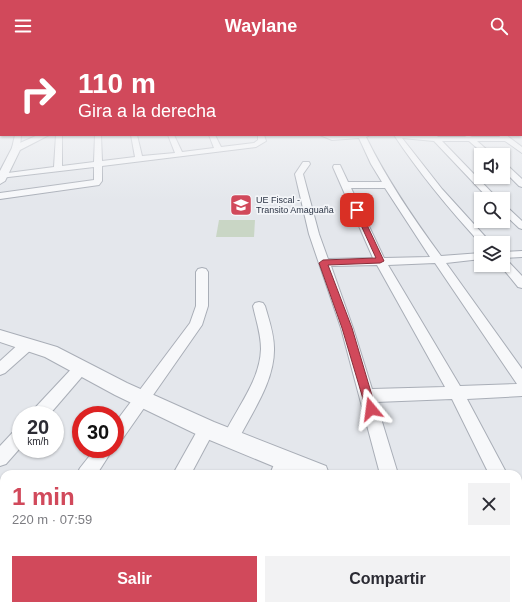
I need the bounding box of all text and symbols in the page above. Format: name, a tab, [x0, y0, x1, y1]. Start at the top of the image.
icon: menu	[12, 15, 34, 37]
icon: search	[488, 15, 510, 37]
text: Waylane	[225, 16, 297, 36]
icon: right	[12, 68, 64, 120]
text: 110 m	[78, 68, 156, 99]
text: Gira a la derecha	[78, 101, 216, 121]
map controls	[474, 148, 510, 272]
button: sound	[474, 148, 510, 184]
school or university icon: UE Fiscal - Transito Amaguaña	[228, 192, 254, 218]
button: search	[474, 192, 510, 228]
pin	[340, 193, 374, 227]
place label: UE Fiscal - Transito Amaguaña	[256, 195, 334, 215]
icon: arrive	[346, 199, 368, 221]
button: layers	[474, 236, 510, 272]
position arrow	[350, 388, 392, 430]
speed limit sign: 30	[72, 406, 124, 458]
text: 20	[27, 416, 49, 438]
text: km/h	[27, 436, 49, 447]
text: 1 min	[12, 483, 75, 510]
button: close	[468, 483, 510, 525]
text: 220 m · 07:59	[12, 512, 92, 527]
button: Salir	[12, 556, 257, 602]
button: Compartir	[265, 556, 510, 602]

